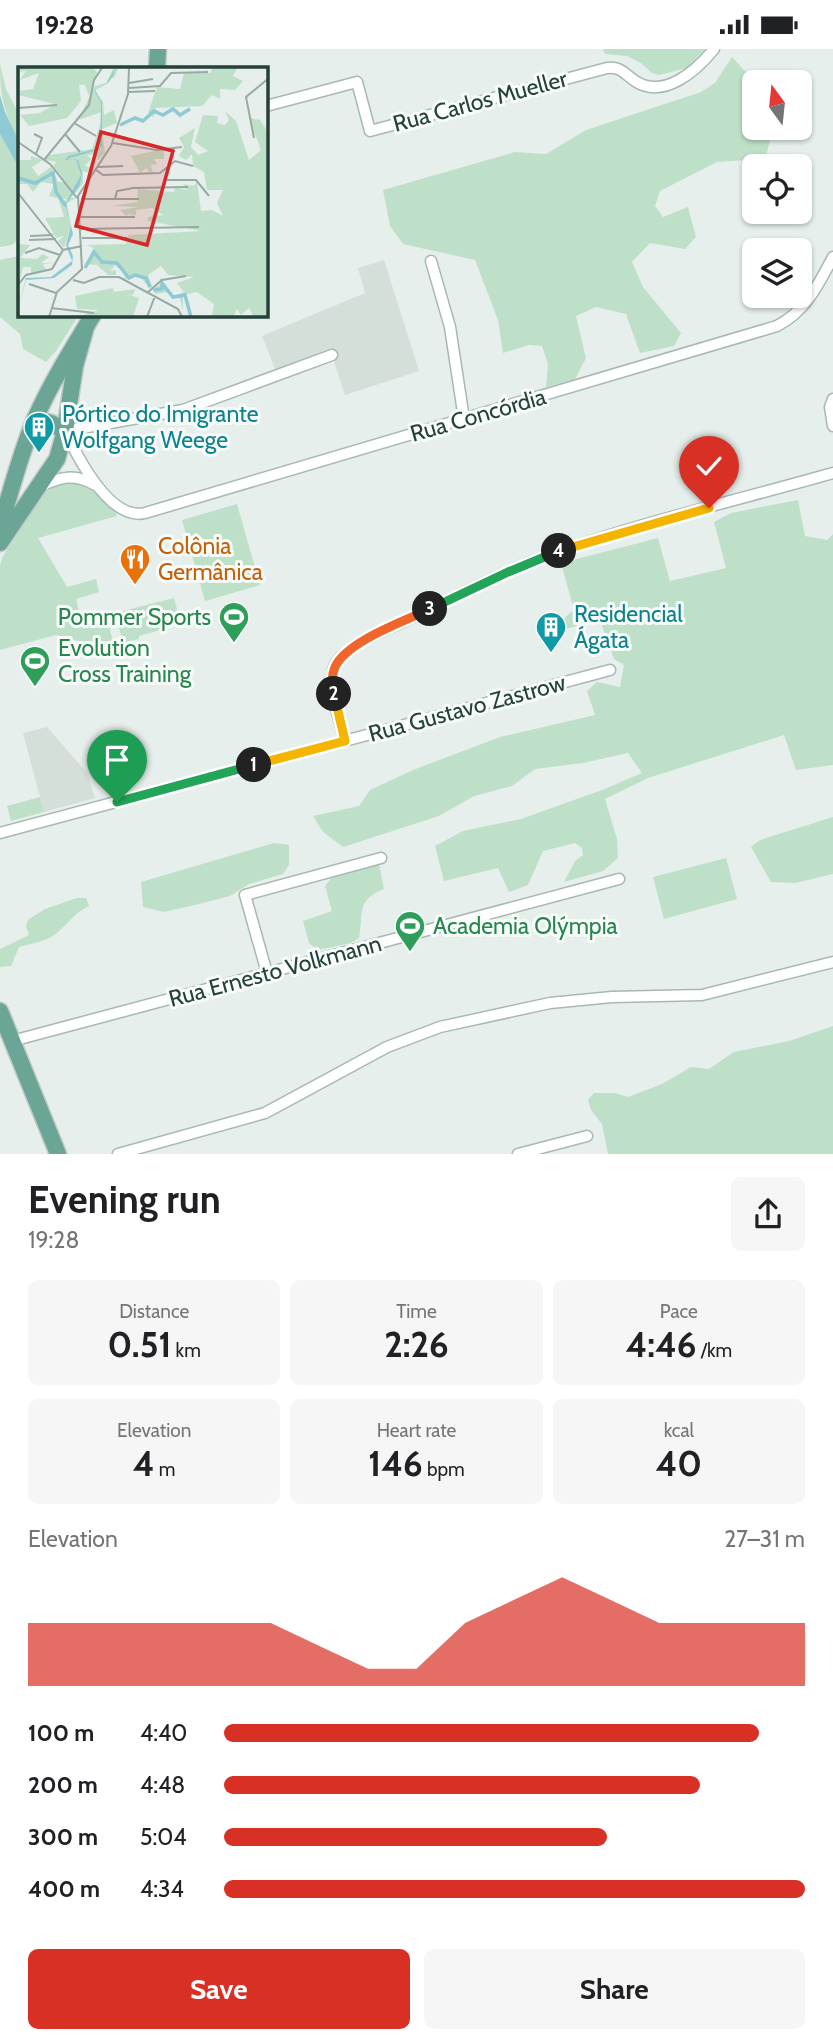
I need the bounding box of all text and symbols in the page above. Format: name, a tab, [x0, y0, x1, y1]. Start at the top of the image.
text: 19:28	[35, 9, 94, 41]
street label: Rua Carlos Mueller	[390, 64, 571, 138]
inset map	[18, 67, 268, 317]
north arrow	[742, 70, 812, 140]
map controls	[742, 70, 812, 308]
button: locate	[742, 154, 812, 224]
button: layers	[742, 238, 812, 308]
street label: Rua Concórdia	[407, 382, 549, 448]
place label: Pórtico do Imigrante Wolfgang Weege	[62, 400, 259, 454]
building icon: Pórtico do Imigrante Wolfgang Weege	[22, 410, 56, 454]
pin	[679, 436, 739, 508]
icon: check	[690, 447, 728, 485]
place label: Colônia Germânica	[158, 532, 263, 586]
pin: 4	[542, 533, 576, 569]
text: 4	[553, 539, 564, 562]
restaurant icon: Colônia Germânica	[118, 542, 152, 586]
pin: 3	[412, 591, 448, 627]
text: 3	[424, 597, 435, 620]
sports icon: Pommer Sports	[217, 600, 251, 644]
place label: Residencial Ágata	[574, 600, 683, 654]
place label: Pommer Sports	[58, 603, 211, 631]
building icon: Residencial Ágata	[534, 610, 568, 654]
place label: Evolution Cross Training	[58, 634, 192, 688]
sports icon: Evolution Cross Training	[18, 644, 52, 688]
street label: Rua Gustavo Zastrow	[365, 668, 569, 748]
pin: 2	[316, 677, 352, 711]
text: 2	[328, 682, 339, 705]
pin	[87, 730, 147, 802]
icon: arrive	[98, 741, 136, 779]
pin: 1	[236, 747, 272, 783]
text: 1	[250, 753, 257, 776]
sports icon: Academia Olýmpia	[393, 909, 427, 953]
place label: Academia Olýmpia	[433, 912, 618, 940]
street label: Rua Ernesto Volkmann	[165, 929, 385, 1013]
text: Evening run	[28, 1176, 221, 1223]
button: share	[731, 1177, 805, 1251]
text: 19:28	[28, 1226, 79, 1254]
text: Distance	[119, 1300, 189, 1323]
text: Time	[396, 1300, 437, 1323]
text: Pace	[660, 1300, 698, 1323]
text: 0.51	[108, 1323, 171, 1366]
text: 2:26	[384, 1323, 449, 1366]
text: 4:46	[626, 1323, 696, 1366]
text: km	[171, 1339, 201, 1362]
text: /km	[696, 1339, 732, 1362]
text: Elevation	[117, 1419, 191, 1442]
text: Heart rate	[377, 1419, 456, 1442]
text: kcal	[664, 1419, 694, 1442]
text: 4	[133, 1442, 155, 1485]
text: 146	[368, 1442, 423, 1485]
text: 40	[656, 1442, 702, 1485]
text: m	[155, 1458, 176, 1481]
text: bpm	[423, 1458, 465, 1481]
text: Elevation	[28, 1525, 118, 1553]
text: 27–31 m	[724, 1525, 805, 1553]
text: 100 m	[28, 1719, 94, 1747]
text: 4:40	[140, 1719, 187, 1747]
text: 200 m	[28, 1771, 98, 1799]
text: 4:48	[140, 1771, 185, 1799]
text: 300 m	[28, 1823, 98, 1851]
text: 5:04	[140, 1823, 187, 1851]
text: 400 m	[28, 1875, 100, 1903]
text: 4:34	[140, 1875, 184, 1903]
button: Save	[28, 1949, 410, 2029]
button: Share	[424, 1949, 805, 2029]

